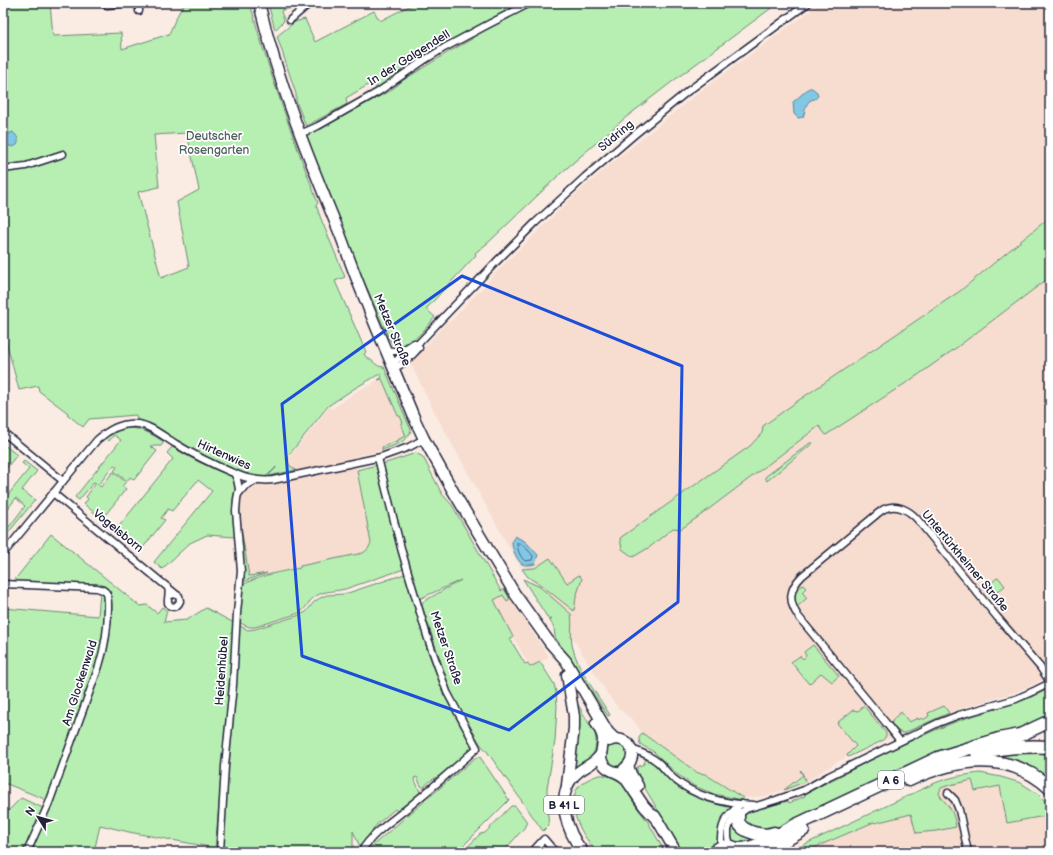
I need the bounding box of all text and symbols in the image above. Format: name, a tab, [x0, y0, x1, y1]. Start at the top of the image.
street label: In der Galgendell	[365, 27, 453, 89]
street label: Südring	[595, 117, 637, 155]
park label: Deutscher Rosengarten	[179, 129, 250, 158]
street label: Metzer Straße	[370, 292, 414, 368]
street label: Hirtenwies	[195, 437, 253, 473]
street label: Vogelsborn	[90, 506, 146, 556]
street label: Untertürkheimer Straße	[918, 507, 1012, 615]
street label: Metzer Straße	[426, 609, 466, 687]
street label: Heidenhübel	[212, 636, 232, 706]
street label: Am Glockenwald	[59, 638, 101, 728]
road number: A 6	[878, 771, 904, 789]
road number: B 41 L	[544, 796, 584, 814]
north arrow	[18, 797, 58, 837]
text: N	[23, 804, 38, 818]

